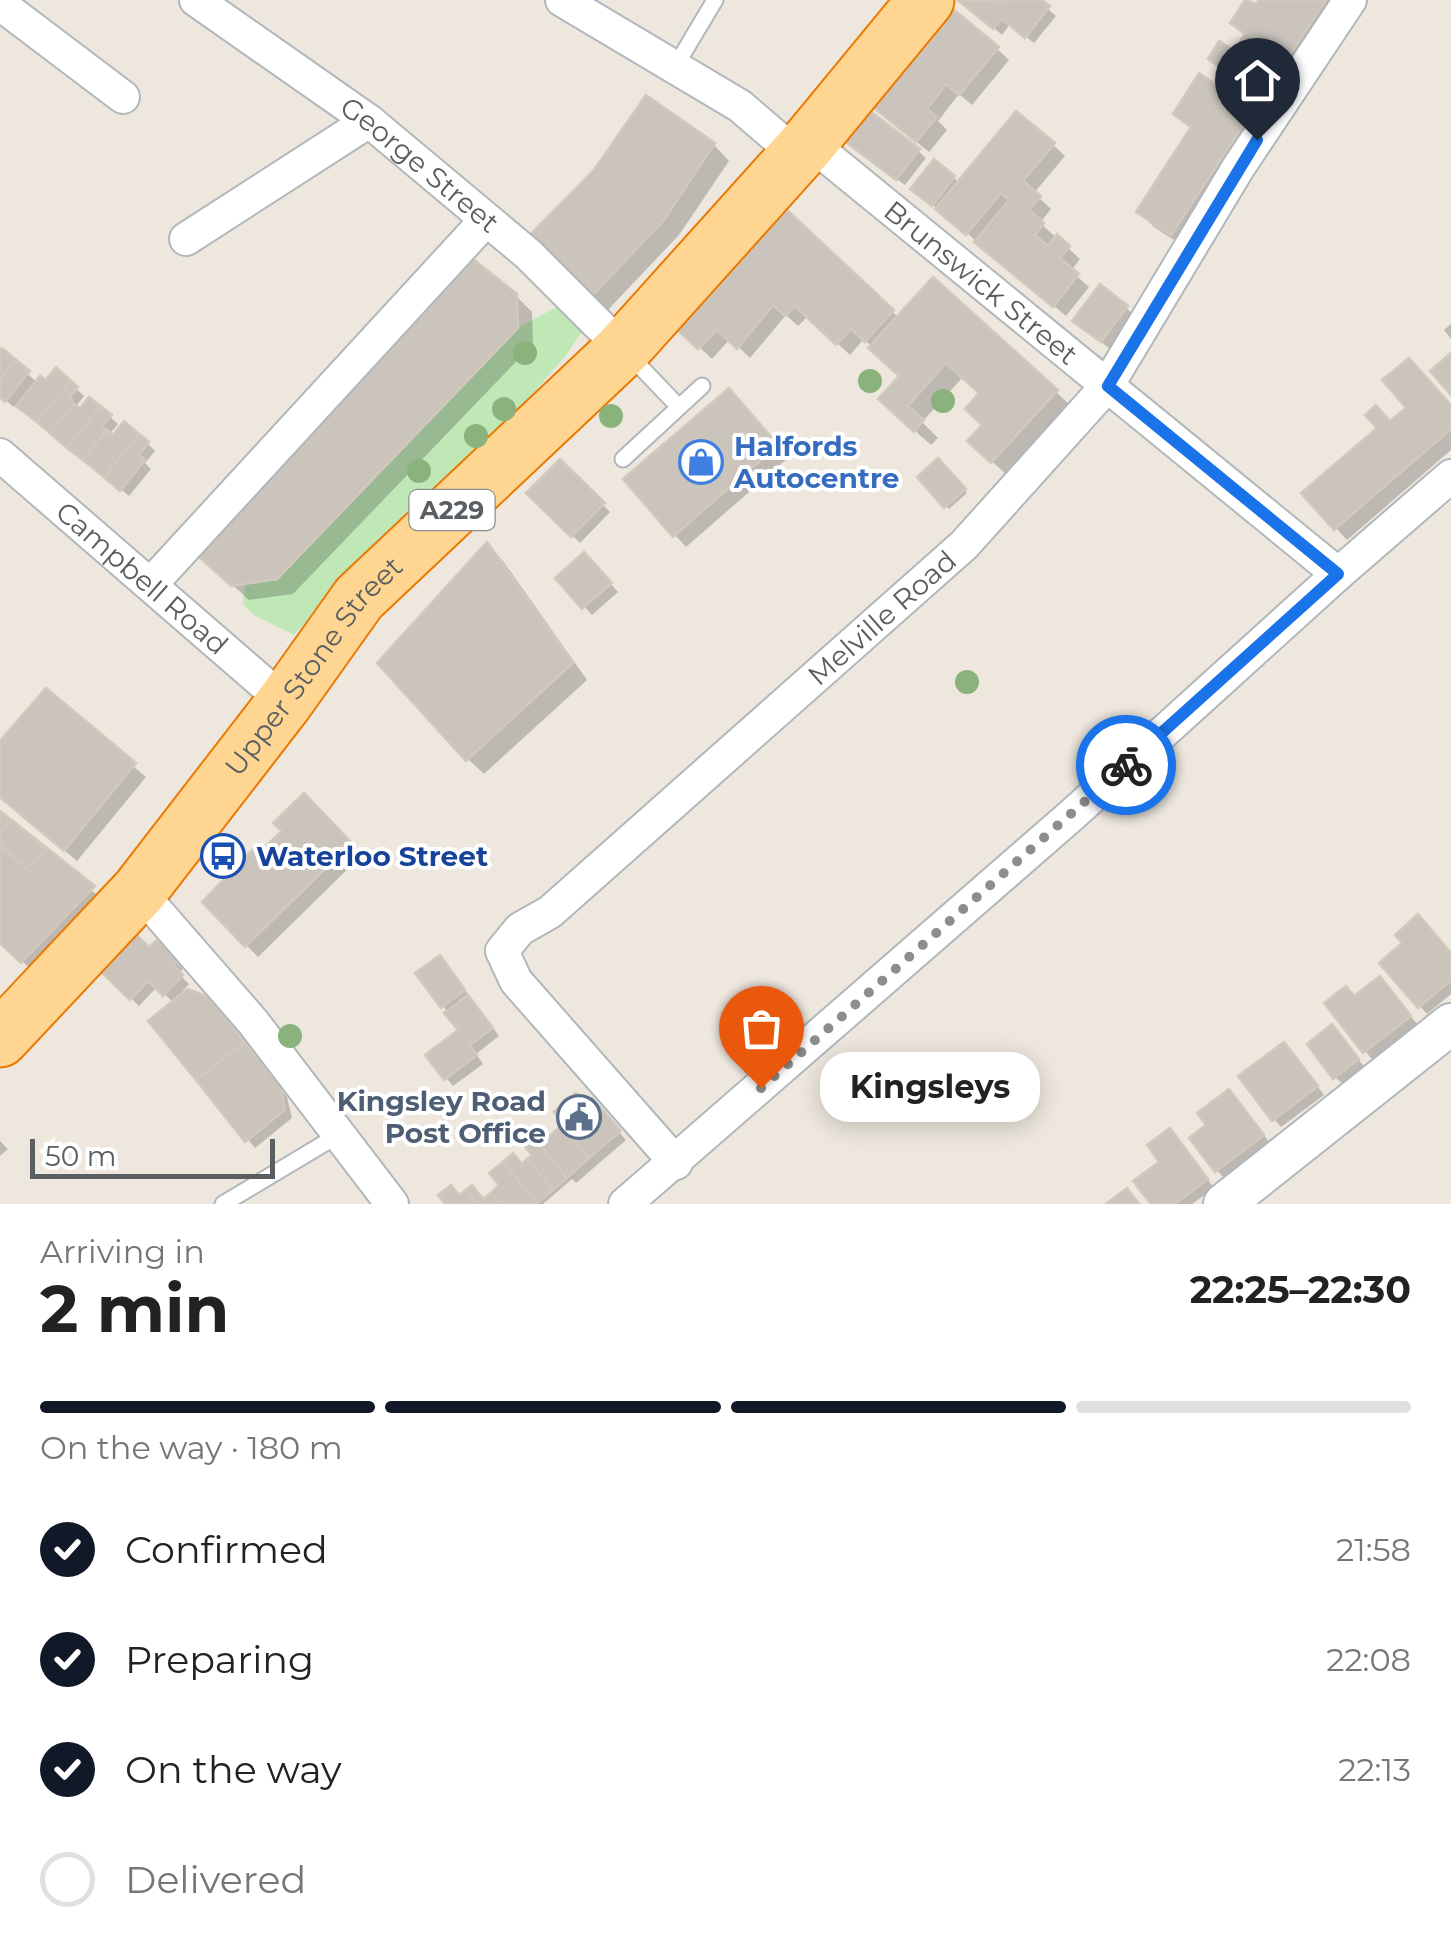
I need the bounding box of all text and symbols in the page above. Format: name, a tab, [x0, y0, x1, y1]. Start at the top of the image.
pin	[1215, 38, 1300, 141]
icon: home	[1230, 53, 1285, 108]
street label: George Street	[334, 89, 506, 240]
street label: Brunswick Street	[877, 193, 1085, 372]
place label: Halfords Autocentre	[733, 429, 900, 495]
shop icon: Halfords Autocentre	[678, 439, 724, 485]
road number: A229	[410, 490, 494, 530]
street label: Campbell Road	[49, 494, 235, 662]
street label: Melville Road	[801, 543, 963, 692]
street label: Upper Stone Street	[217, 549, 409, 782]
courier	[1076, 715, 1176, 815]
icon: bike	[1099, 738, 1154, 793]
bus stop icon: Waterloo Street	[200, 833, 246, 879]
place label: Waterloo Street	[256, 839, 488, 873]
pin	[719, 986, 804, 1089]
icon: bag	[734, 1001, 789, 1056]
callout: Kingsleys	[821, 1053, 1041, 1123]
text: Kingsleys	[850, 1067, 1010, 1106]
place label: Kingsley Road Post Office	[337, 1084, 546, 1150]
public building icon: Kingsley Road Post Office	[556, 1094, 602, 1140]
scale bar	[30, 1134, 275, 1178]
text: 50 m	[45, 1139, 116, 1173]
text: Arriving in	[40, 1232, 205, 1271]
text: 22:25–22:30	[1190, 1266, 1411, 1313]
text: 2 min	[40, 1269, 229, 1348]
text: On the way · 180 m	[40, 1428, 343, 1467]
icon: check	[40, 1522, 95, 1577]
text: Confirmed	[125, 1526, 328, 1573]
text: 21:58	[1336, 1530, 1411, 1569]
icon: check	[40, 1632, 95, 1687]
text: Preparing	[125, 1636, 314, 1683]
text: 22:08	[1326, 1640, 1411, 1679]
icon: check	[40, 1742, 95, 1797]
text: On the way	[125, 1746, 342, 1793]
text: 22:13	[1338, 1750, 1411, 1789]
text: Delivered	[125, 1856, 306, 1903]

